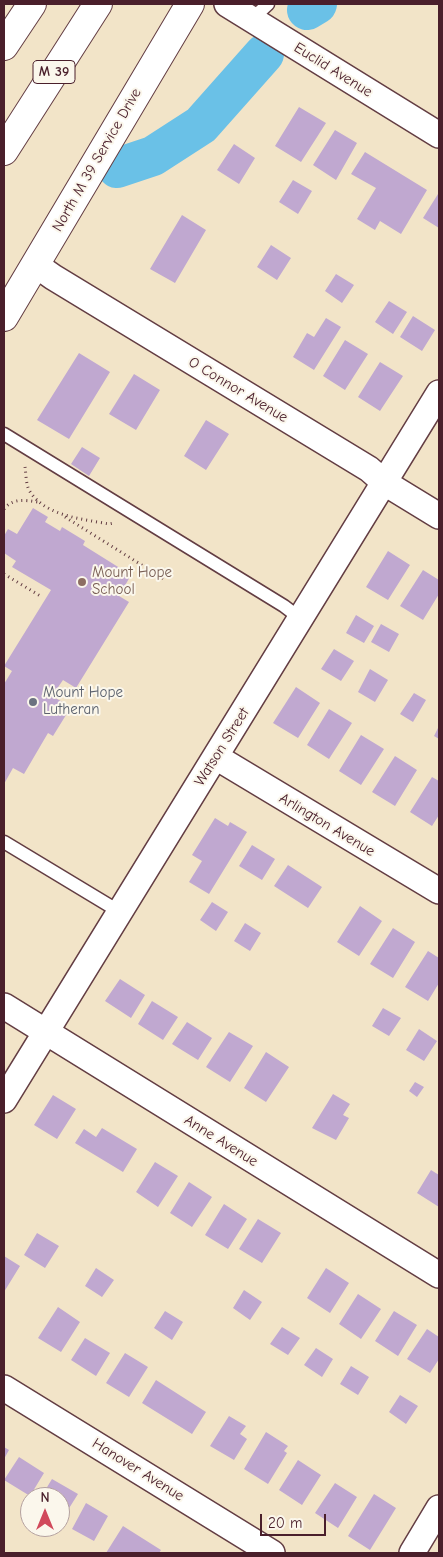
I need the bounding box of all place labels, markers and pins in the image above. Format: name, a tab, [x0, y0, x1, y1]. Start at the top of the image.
place label: Mount Hope School	[92, 564, 172, 599]
marker: Mount Hope School	[76, 576, 88, 588]
place label: Mount Hope Lutheran	[43, 684, 123, 719]
marker: Mount Hope Lutheran	[27, 696, 39, 708]

